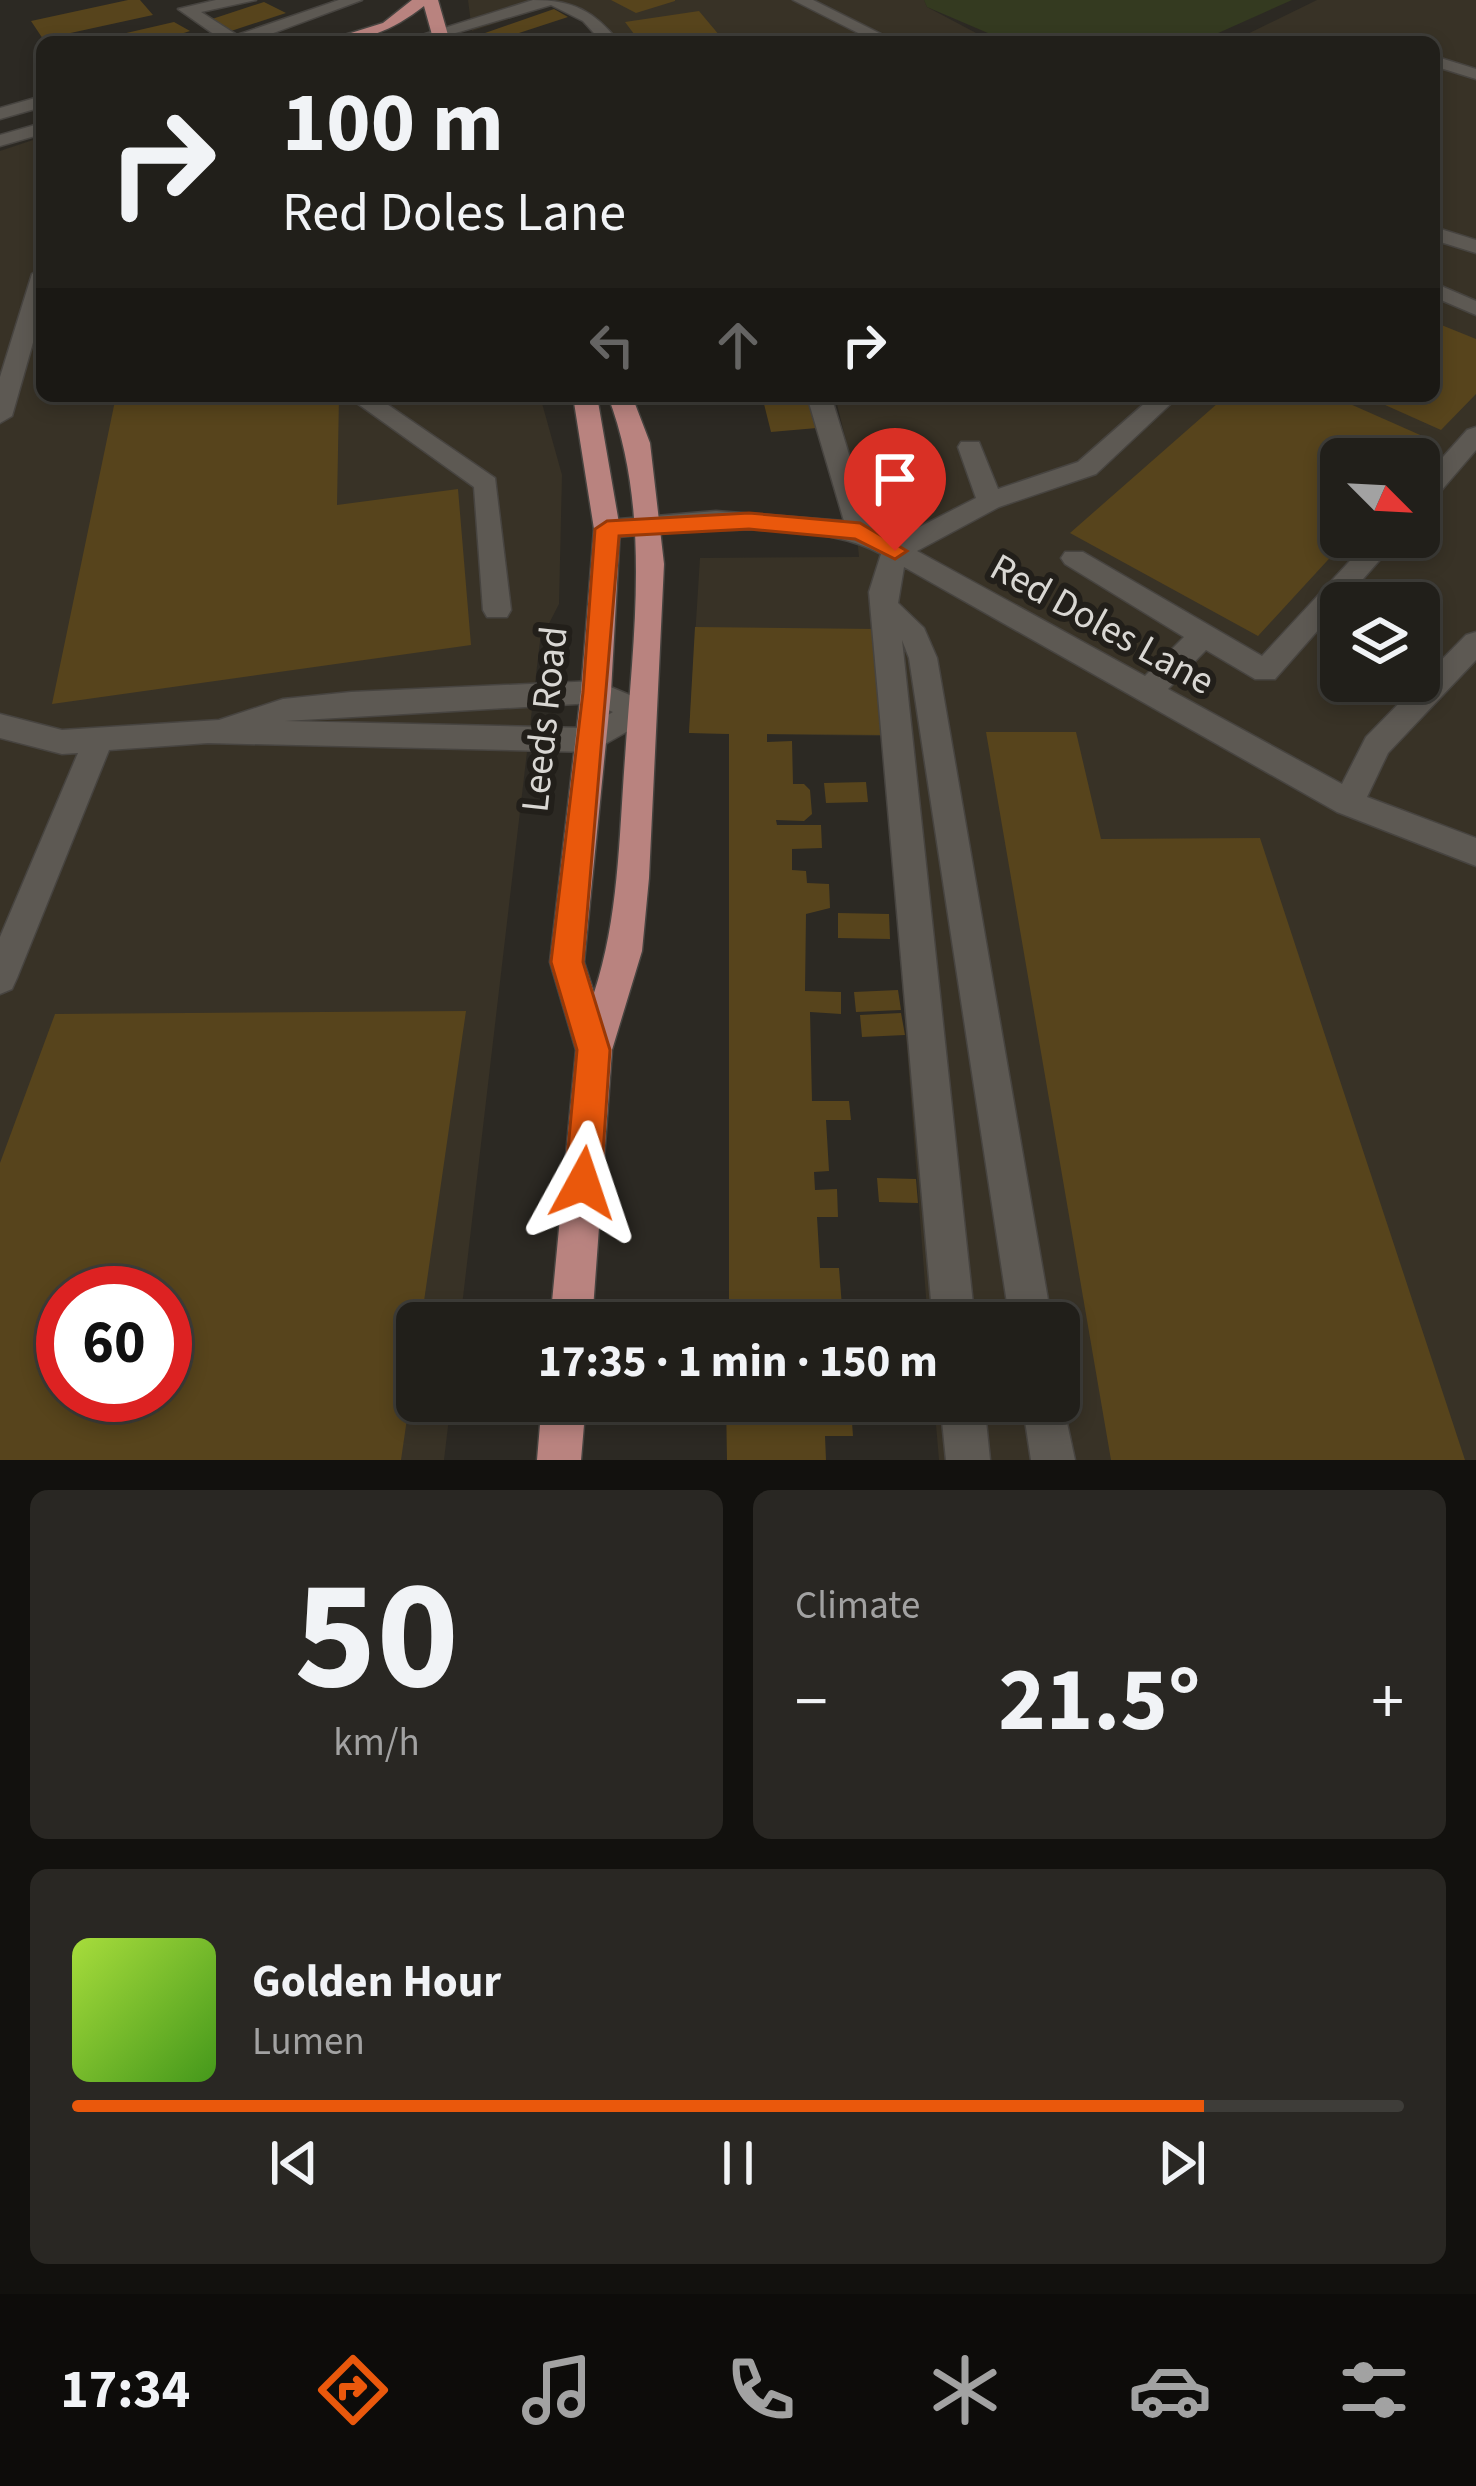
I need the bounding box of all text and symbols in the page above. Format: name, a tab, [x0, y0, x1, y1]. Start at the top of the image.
text: 100 m	[282, 64, 504, 184]
icon: right	[84, 84, 240, 240]
text: Red Doles Lane	[282, 175, 626, 252]
icon: left	[579, 312, 645, 378]
icon: ahead	[705, 312, 771, 378]
icon: right	[831, 312, 897, 378]
pin	[844, 428, 946, 551]
north arrow	[1320, 438, 1440, 558]
map controls	[1320, 438, 1440, 702]
icon: arrive	[862, 446, 928, 512]
street label: Red Doles Lane	[980, 540, 1224, 709]
button: layers	[1320, 582, 1440, 702]
street label: Leeds Road	[507, 623, 583, 815]
position arrow	[520, 1120, 646, 1246]
speed limit sign: 60	[36, 1266, 192, 1422]
text: 17:35 · 1 min · 150 m	[538, 1330, 938, 1394]
text: 50	[294, 1526, 459, 1748]
text: Climate	[795, 1578, 920, 1634]
text: 21.5°	[998, 1637, 1201, 1765]
text: −	[795, 1655, 828, 1749]
text: +	[1371, 1655, 1404, 1749]
text: km/h	[333, 1715, 420, 1771]
text: Golden Hour	[252, 1950, 501, 2014]
text: Lumen	[252, 2014, 365, 2070]
icon: previous	[261, 2130, 327, 2196]
icon: pause	[705, 2130, 771, 2196]
icon: next	[1149, 2130, 1215, 2196]
icon: directions	[311, 2348, 395, 2432]
icon: music	[515, 2348, 599, 2432]
icon: phone	[719, 2348, 803, 2432]
icon: climate	[923, 2348, 1007, 2432]
icon: car	[1128, 2348, 1212, 2432]
icon: filters	[1332, 2348, 1416, 2432]
text: 17:34	[60, 2352, 190, 2429]

